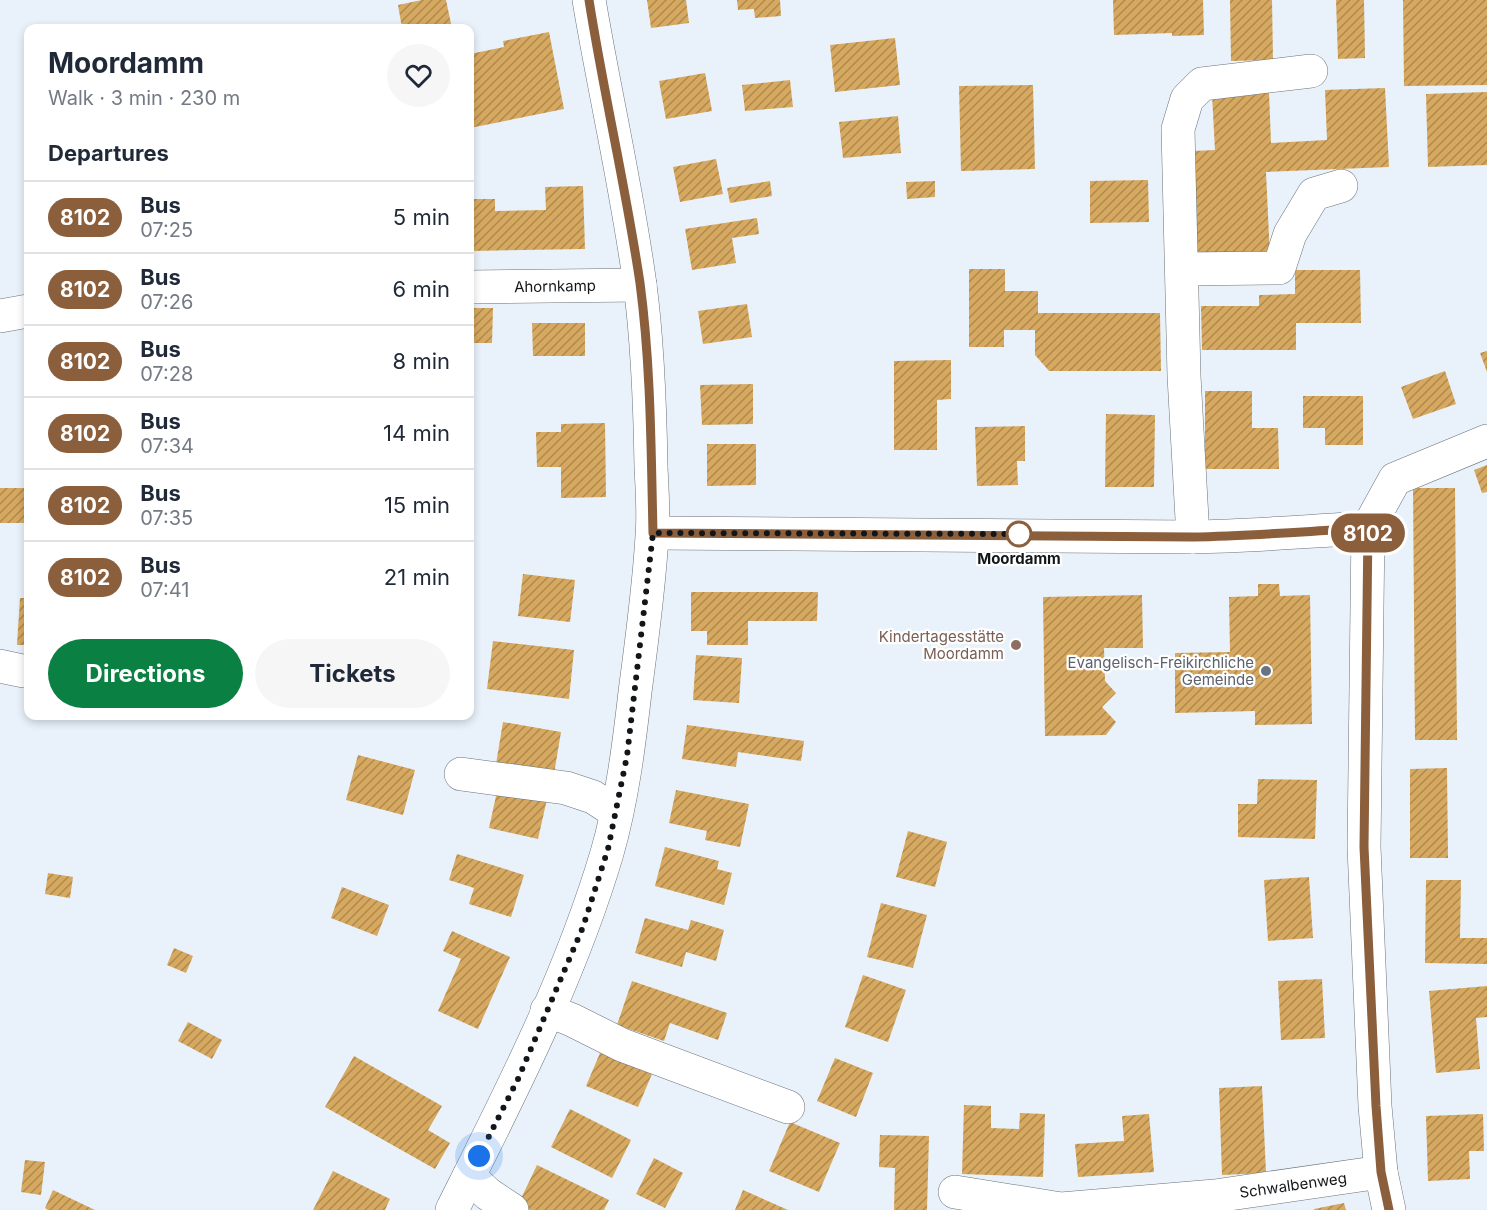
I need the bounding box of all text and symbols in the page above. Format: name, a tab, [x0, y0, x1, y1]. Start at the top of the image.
button: heart	[387, 44, 450, 107]
text: Moordamm	[48, 46, 204, 80]
text: Walk · 3 min · 230 m	[48, 86, 240, 110]
text: Departures	[48, 140, 169, 166]
text: Bus	[140, 192, 181, 218]
text: 5 min	[393, 204, 450, 230]
text: 8102	[60, 205, 110, 230]
text: 07:25	[140, 218, 193, 242]
text: Bus	[140, 264, 181, 290]
text: 6 min	[393, 276, 450, 302]
street label: Ahornkamp	[514, 276, 596, 296]
text: 8102	[60, 277, 110, 302]
text: 07:26	[140, 290, 193, 314]
text: Bus	[140, 336, 181, 362]
text: 8 min	[393, 348, 450, 374]
text: 8102	[60, 349, 110, 374]
text: 07:28	[140, 362, 193, 386]
text: Bus	[140, 408, 181, 434]
text: 14 min	[383, 420, 450, 446]
text: 8102	[60, 421, 110, 446]
text: 07:34	[140, 434, 194, 458]
text: Bus	[140, 480, 181, 506]
text: 15 min	[384, 492, 450, 518]
text: 8102	[60, 493, 110, 518]
text: 07:35	[140, 506, 193, 530]
line badge: 8102	[1326, 514, 1410, 552]
marker: Moordamm	[1006, 521, 1032, 547]
text: 8102	[1343, 521, 1393, 546]
place label: Moordamm	[977, 549, 1061, 568]
text: Bus	[140, 552, 181, 578]
text: 21 min	[384, 564, 450, 590]
text: 8102	[60, 565, 110, 590]
text: 07:41	[140, 578, 189, 602]
place label: Kindertagesstätte Moordamm	[879, 627, 1004, 663]
marker: Kindertagesstätte Moordamm	[1009, 638, 1023, 652]
button: Directions	[48, 639, 243, 708]
button: Tickets	[255, 639, 450, 708]
place label: Evangelisch-Freikirchliche Gemeinde	[1068, 653, 1254, 689]
marker: Evangelisch-Freikirchliche Gemeinde	[1259, 664, 1273, 678]
your location	[464, 1141, 494, 1171]
street label: Schwalbenweg	[1238, 1168, 1348, 1202]

